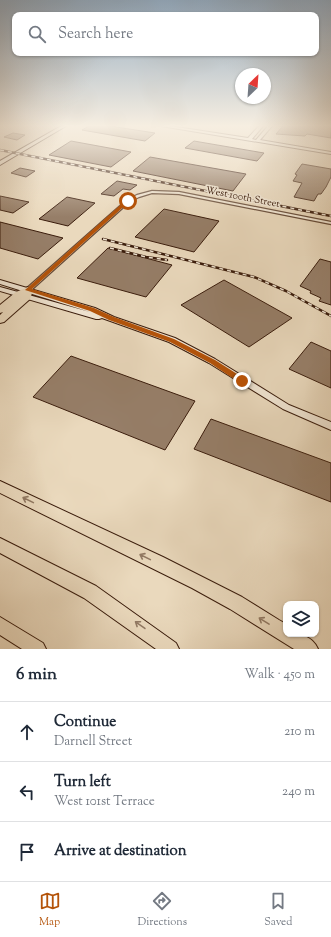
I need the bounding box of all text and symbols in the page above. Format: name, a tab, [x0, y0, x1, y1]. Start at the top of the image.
search box	[12, 12, 319, 56]
icon: search	[26, 23, 48, 45]
text: Search here	[58, 24, 133, 45]
north arrow	[235, 68, 271, 104]
street label: West 100th Street	[204, 183, 282, 212]
route start	[119, 192, 137, 210]
route end	[233, 372, 251, 390]
one-way arrow	[22, 496, 34, 503]
one-way arrow	[139, 553, 151, 560]
map controls	[283, 601, 319, 637]
button: layers	[283, 601, 319, 637]
one-way arrow	[259, 617, 270, 625]
one-way arrow	[134, 621, 145, 629]
text: 6 min	[16, 663, 57, 687]
text: Walk · 450 m	[244, 666, 315, 684]
text: Continue	[54, 712, 116, 733]
icon: ahead	[16, 721, 38, 743]
text: 210 m	[284, 723, 315, 741]
text: Darnell Street	[54, 733, 132, 751]
text: Turn left	[54, 772, 111, 793]
icon: left	[16, 781, 38, 803]
text: 240 m	[282, 783, 315, 801]
text: West 101st Terrace	[54, 793, 155, 811]
icon: arrive	[16, 841, 38, 863]
text: Arrive at destination	[54, 841, 187, 862]
tab: Map	[39, 890, 61, 930]
tab: Directions	[138, 890, 187, 930]
tab: Saved	[264, 890, 292, 930]

